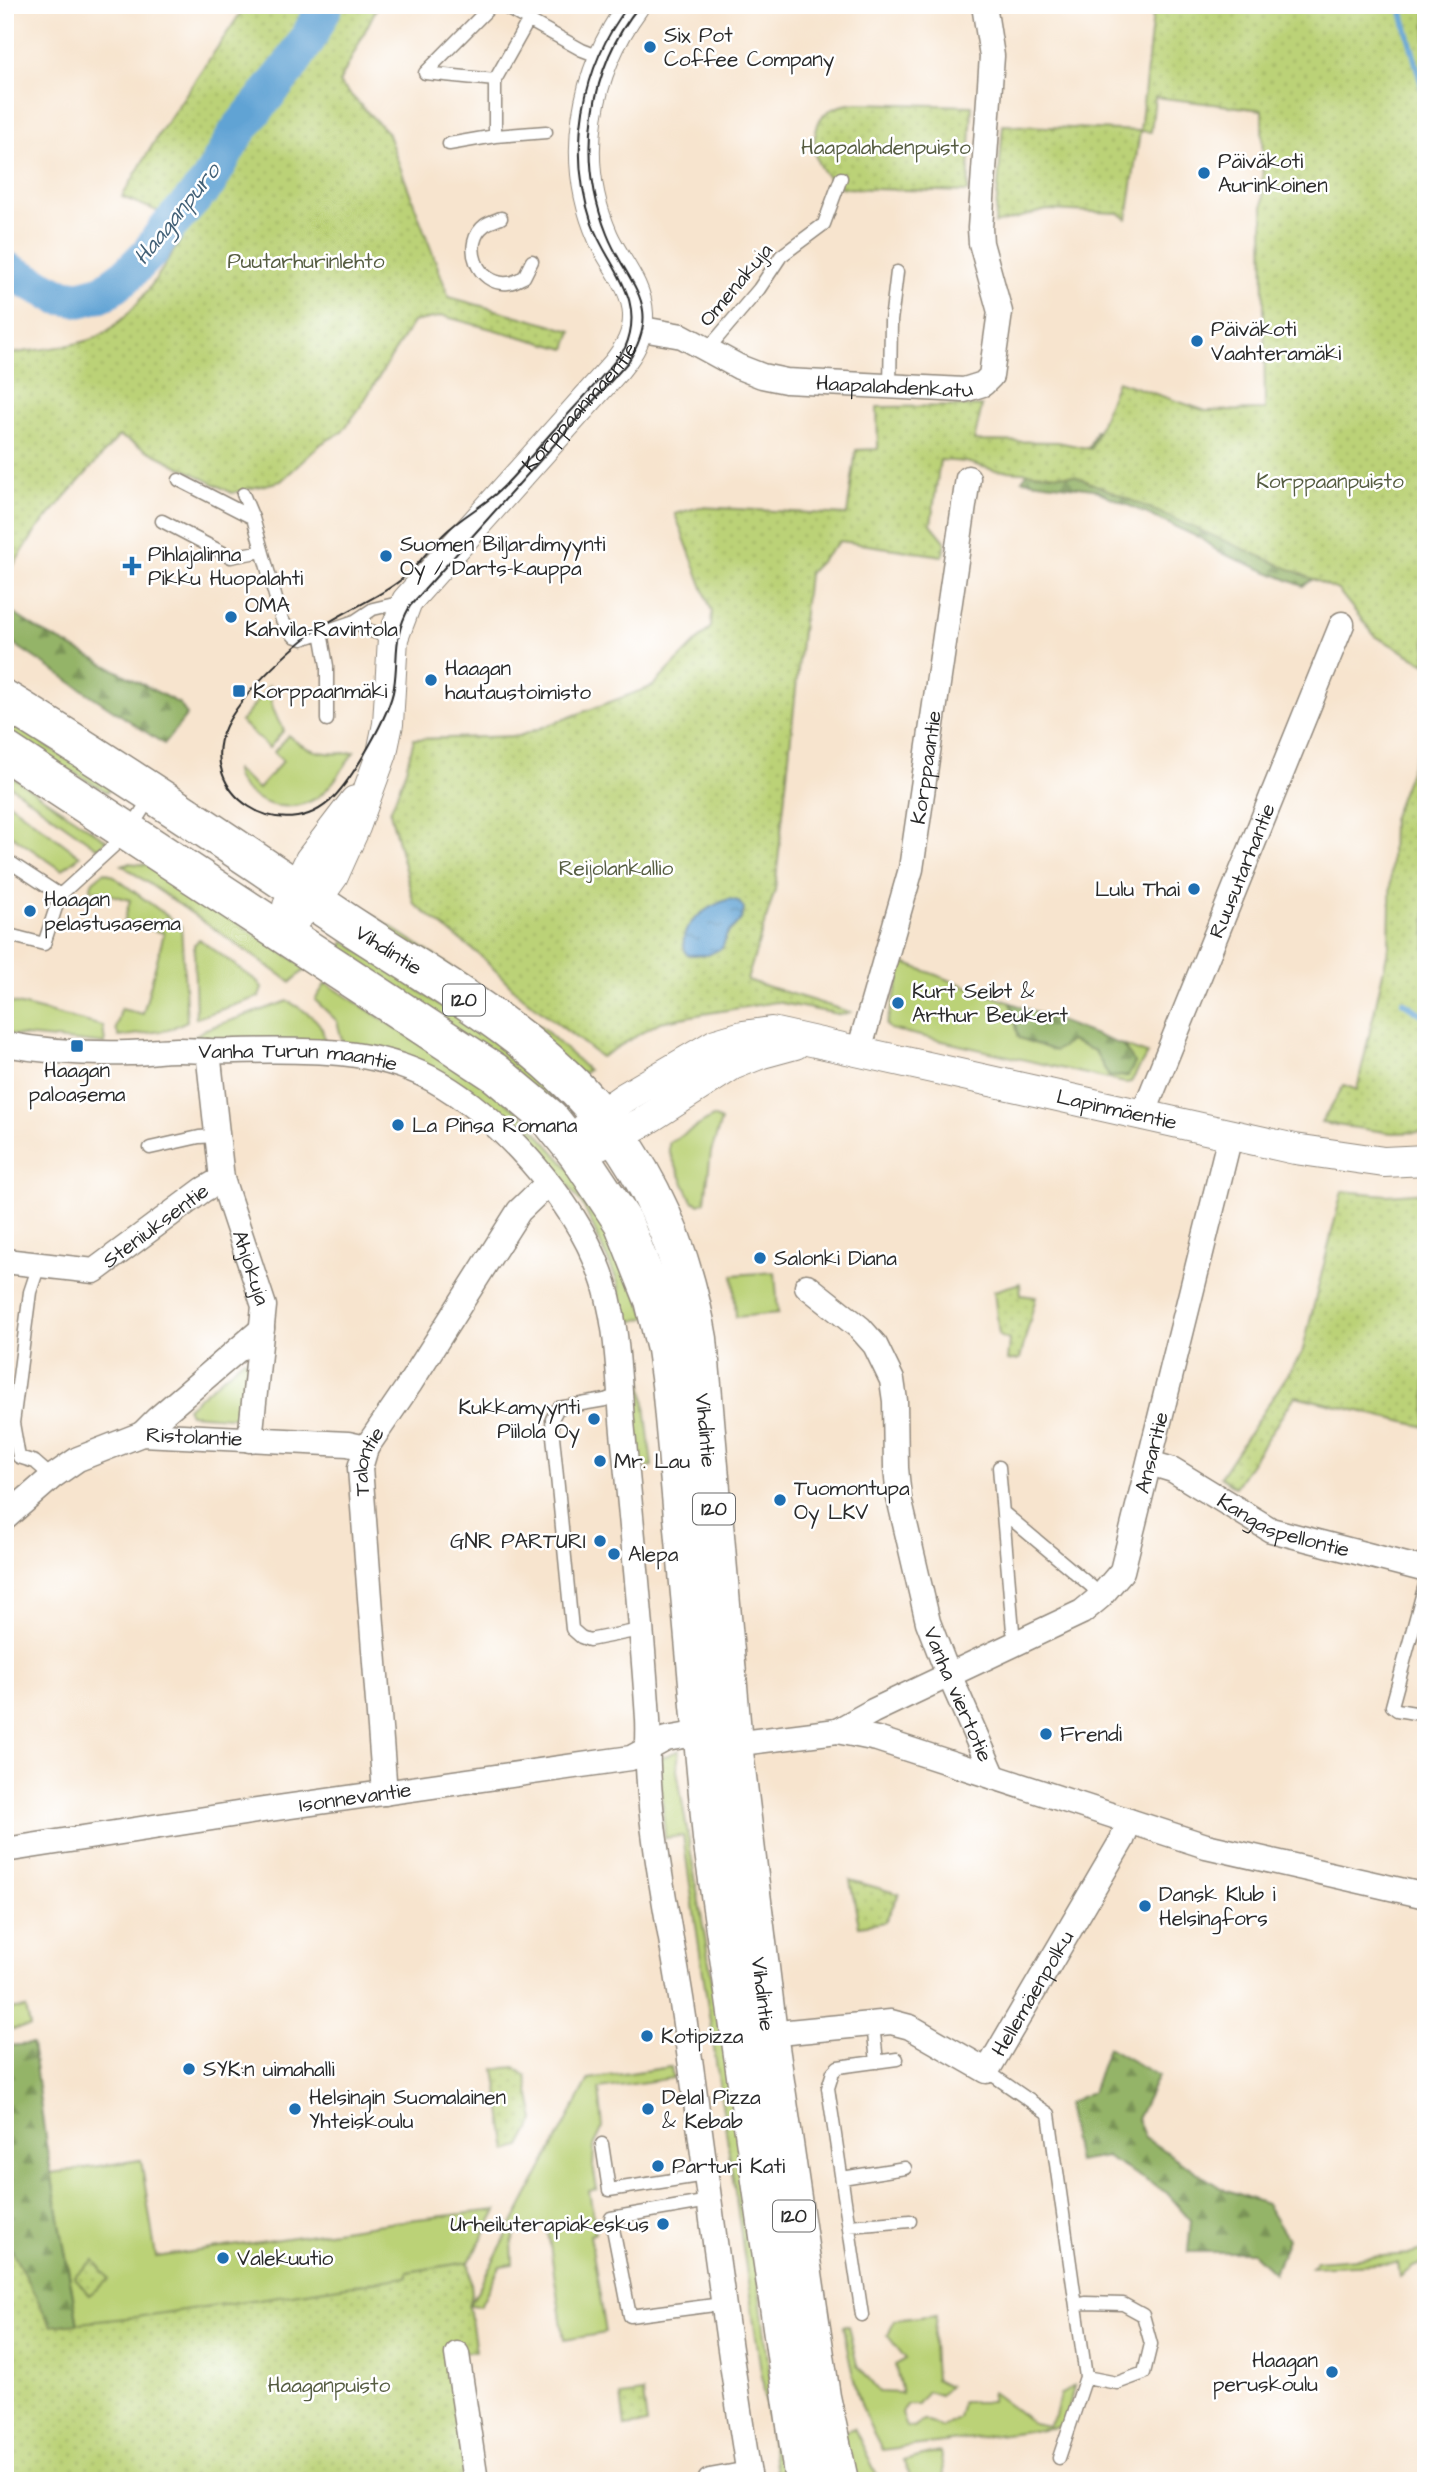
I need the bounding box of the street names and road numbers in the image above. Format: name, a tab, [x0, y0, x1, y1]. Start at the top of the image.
street label: Omenakuja	[692, 237, 780, 333]
street label: Korppaanmäentie	[515, 337, 644, 478]
street label: Haapalahdenkatu	[815, 368, 976, 405]
street label: Korppaantie	[903, 709, 948, 826]
street label: Ruusutarhantie	[1202, 799, 1282, 942]
street label: Vihdintie	[350, 918, 428, 982]
road number: 120	[443, 984, 485, 1016]
street label: Vanha Turun maantie	[198, 1036, 401, 1078]
street label: Lapinmäentie	[1054, 1082, 1180, 1137]
street label: Steniuksentie	[96, 1176, 215, 1275]
street label: Ahjokuja	[225, 1226, 277, 1309]
street label: Vihdintie	[688, 1392, 724, 1468]
street label: Ansaritie	[1127, 1409, 1175, 1496]
street label: Ristolantie	[145, 1420, 243, 1453]
street label: Talontie	[346, 1421, 391, 1497]
street label: Kangaspellontie	[1212, 1486, 1353, 1564]
road number: 120	[693, 1494, 735, 1525]
street label: Vanha viertotie	[917, 1622, 1000, 1766]
street label: Isonnevantie	[297, 1775, 413, 1819]
street label: Hellemäenpolku	[984, 1925, 1081, 2062]
street label: Vihdintie	[744, 1956, 782, 2033]
road number: 120	[773, 2200, 815, 2232]

